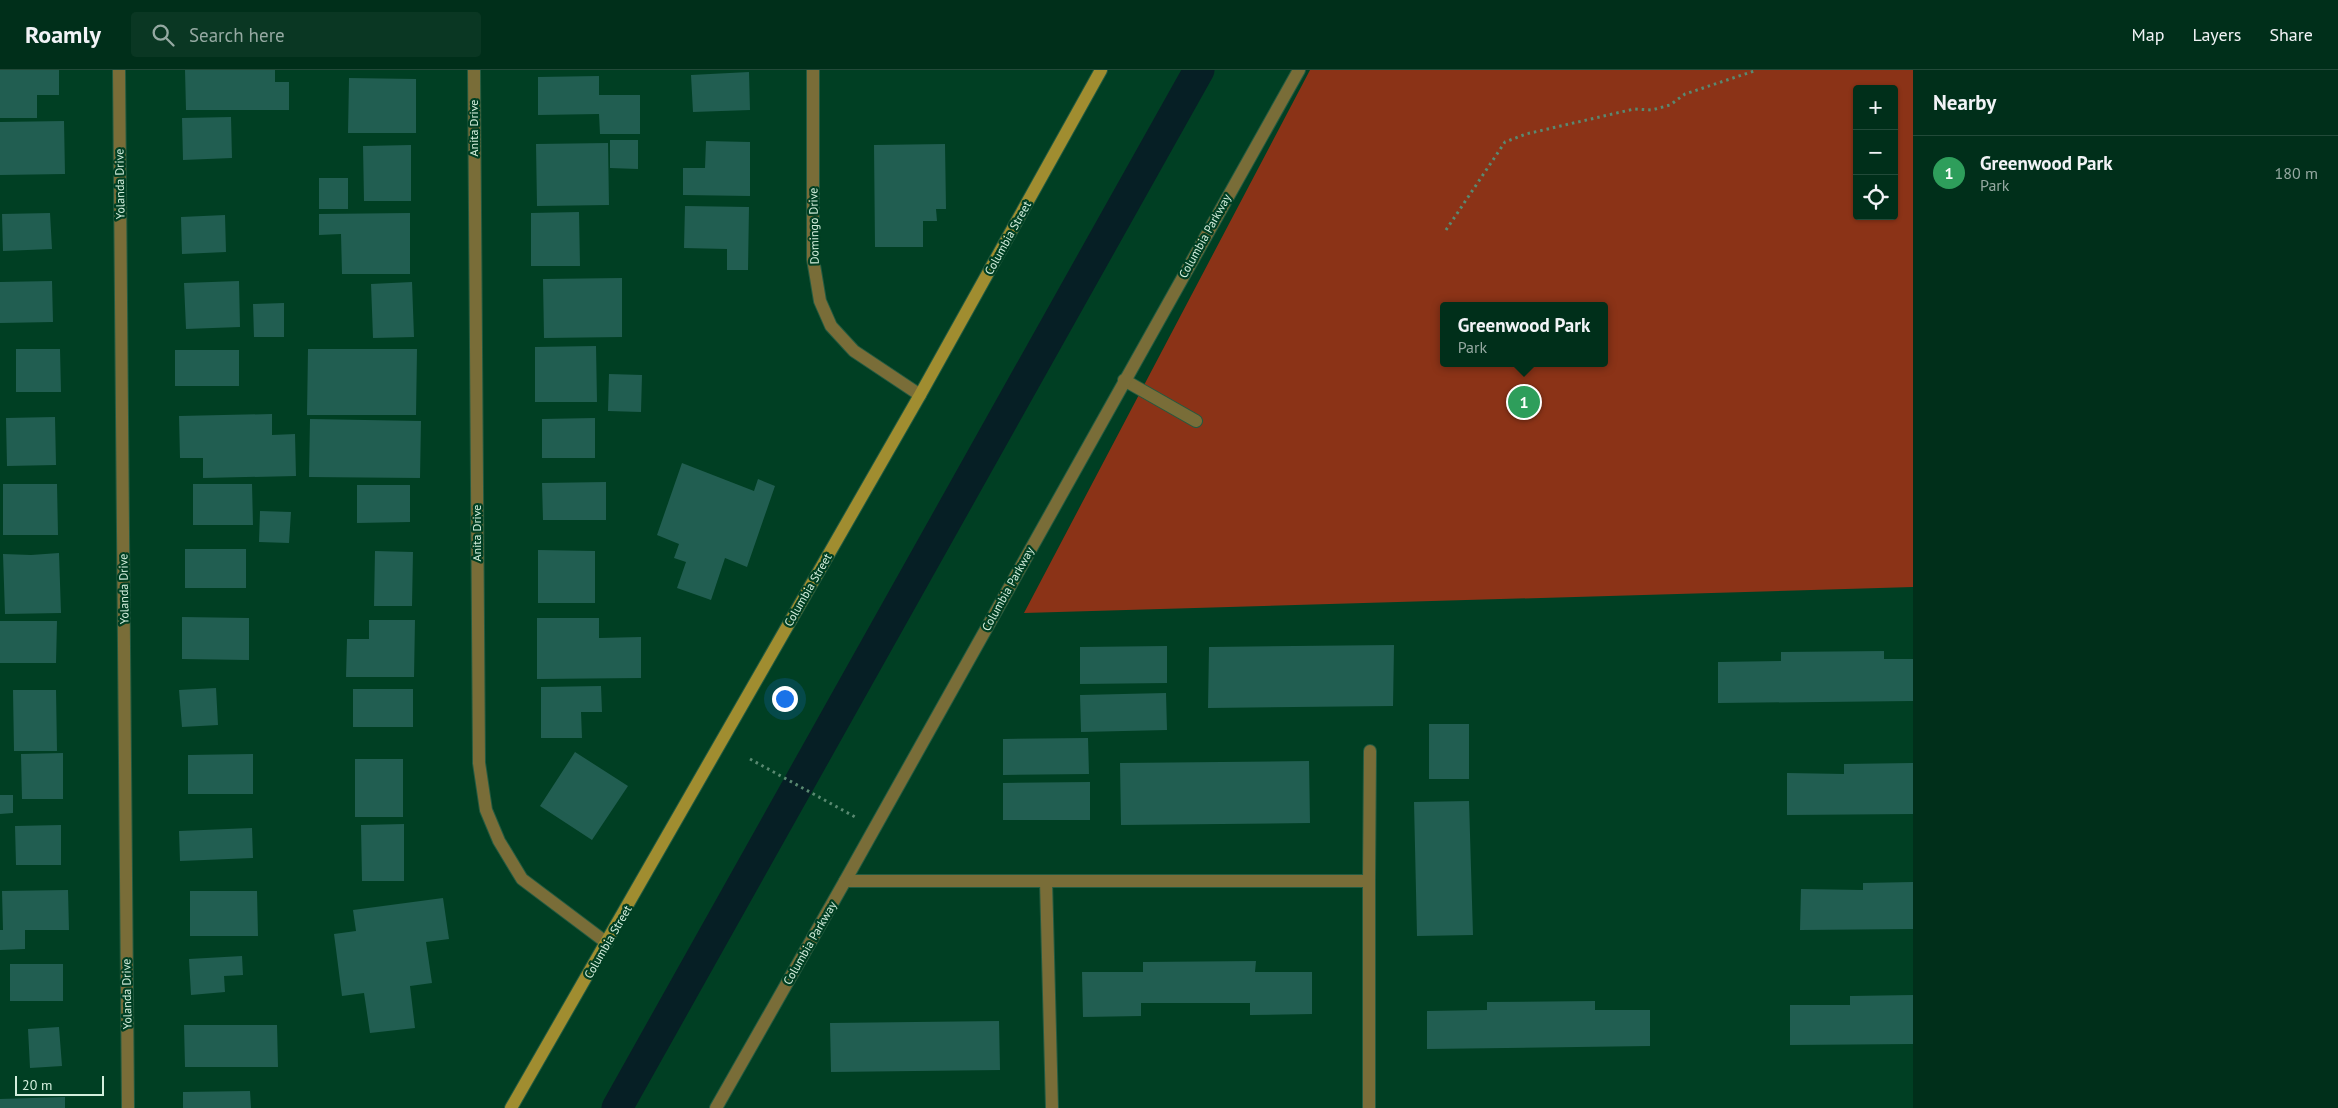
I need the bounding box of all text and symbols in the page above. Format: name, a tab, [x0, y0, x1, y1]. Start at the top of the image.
search box	[131, 12, 481, 57]
text: Roamly	[25, 19, 101, 50]
icon: search	[149, 21, 177, 49]
text: Search here	[189, 23, 285, 47]
text: Map	[2132, 23, 2164, 46]
text: Layers	[2192, 23, 2241, 46]
text: Share	[2269, 23, 2313, 46]
map controls	[1853, 85, 1898, 220]
button: +	[1853, 85, 1898, 130]
text: Nearby	[1933, 89, 1996, 116]
street label: Anita Drive	[466, 100, 481, 156]
button: −	[1853, 130, 1898, 175]
street label: Yolanda Drive	[111, 149, 128, 219]
text: Greenwood Park	[1980, 151, 2113, 175]
text: 1	[1944, 163, 1954, 183]
text: 180 m	[2275, 163, 2318, 183]
button: locate	[1853, 175, 1898, 220]
text: Park	[1980, 175, 2009, 195]
street label: Domingo Drive	[805, 187, 822, 265]
street label: Columbia Parkway	[1175, 191, 1234, 280]
street label: Columbia Street	[981, 198, 1034, 277]
popup	[1440, 302, 1608, 367]
text: Greenwood Park	[1458, 313, 1590, 337]
text: Park	[1458, 337, 1487, 357]
pin: 1	[1508, 383, 1540, 421]
street label: Anita Drive	[469, 505, 484, 561]
street label: Columbia Parkway	[978, 544, 1037, 633]
street label: Columbia Street	[781, 550, 835, 629]
street label: Yolanda Drive	[115, 554, 132, 624]
your location	[772, 686, 798, 712]
street label: Columbia Parkway	[780, 898, 840, 987]
street label: Columbia Street	[581, 902, 635, 981]
street label: Yolanda Drive	[118, 959, 135, 1029]
scale bar	[15, 1073, 104, 1096]
text: 20 m	[22, 1076, 52, 1094]

